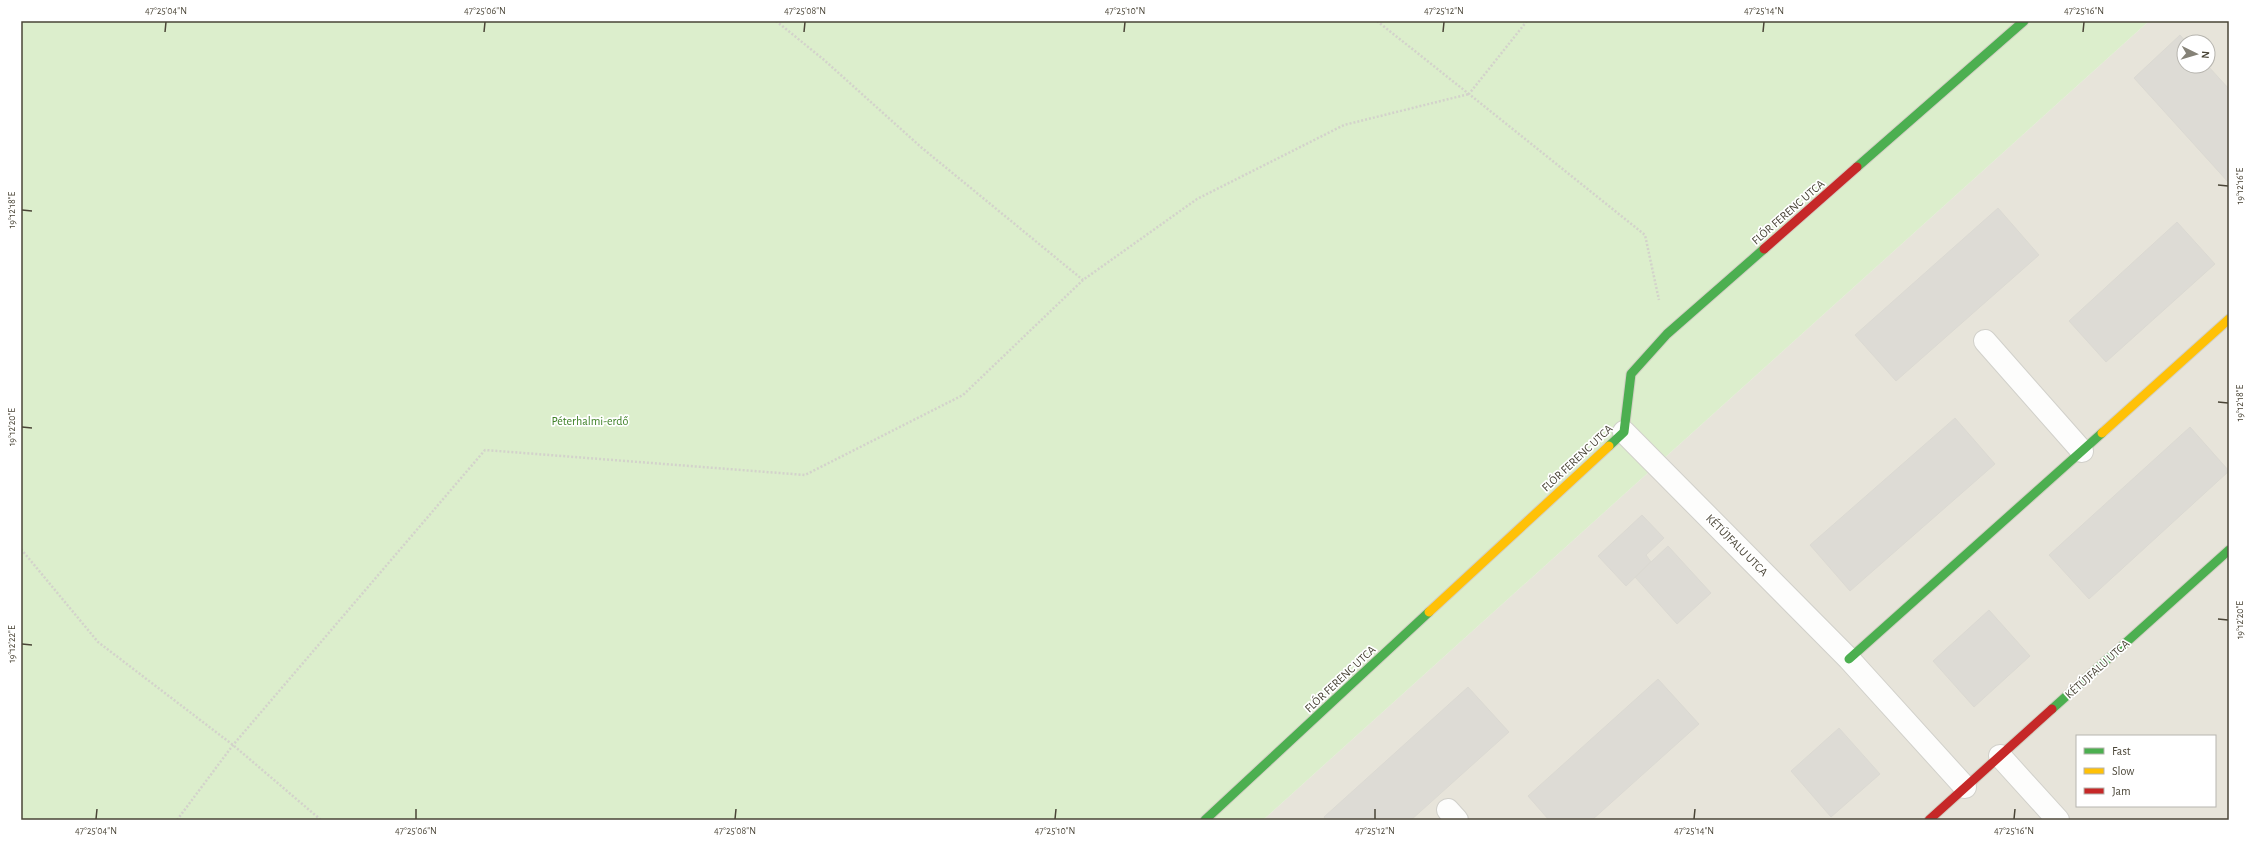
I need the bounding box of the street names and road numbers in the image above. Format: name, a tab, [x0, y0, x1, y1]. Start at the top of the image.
street label: FLÓR FERENC UTCA	[1749, 177, 1827, 247]
street label: FLÓR FERENC UTCA	[1539, 422, 1615, 494]
street label: KÉTÚJFALU UTCA	[1704, 511, 1771, 578]
street label: KÉTÚJFALU UTCA	[2062, 636, 2131, 701]
street label: FLÓR FERENC UTCA	[1302, 643, 1378, 715]

